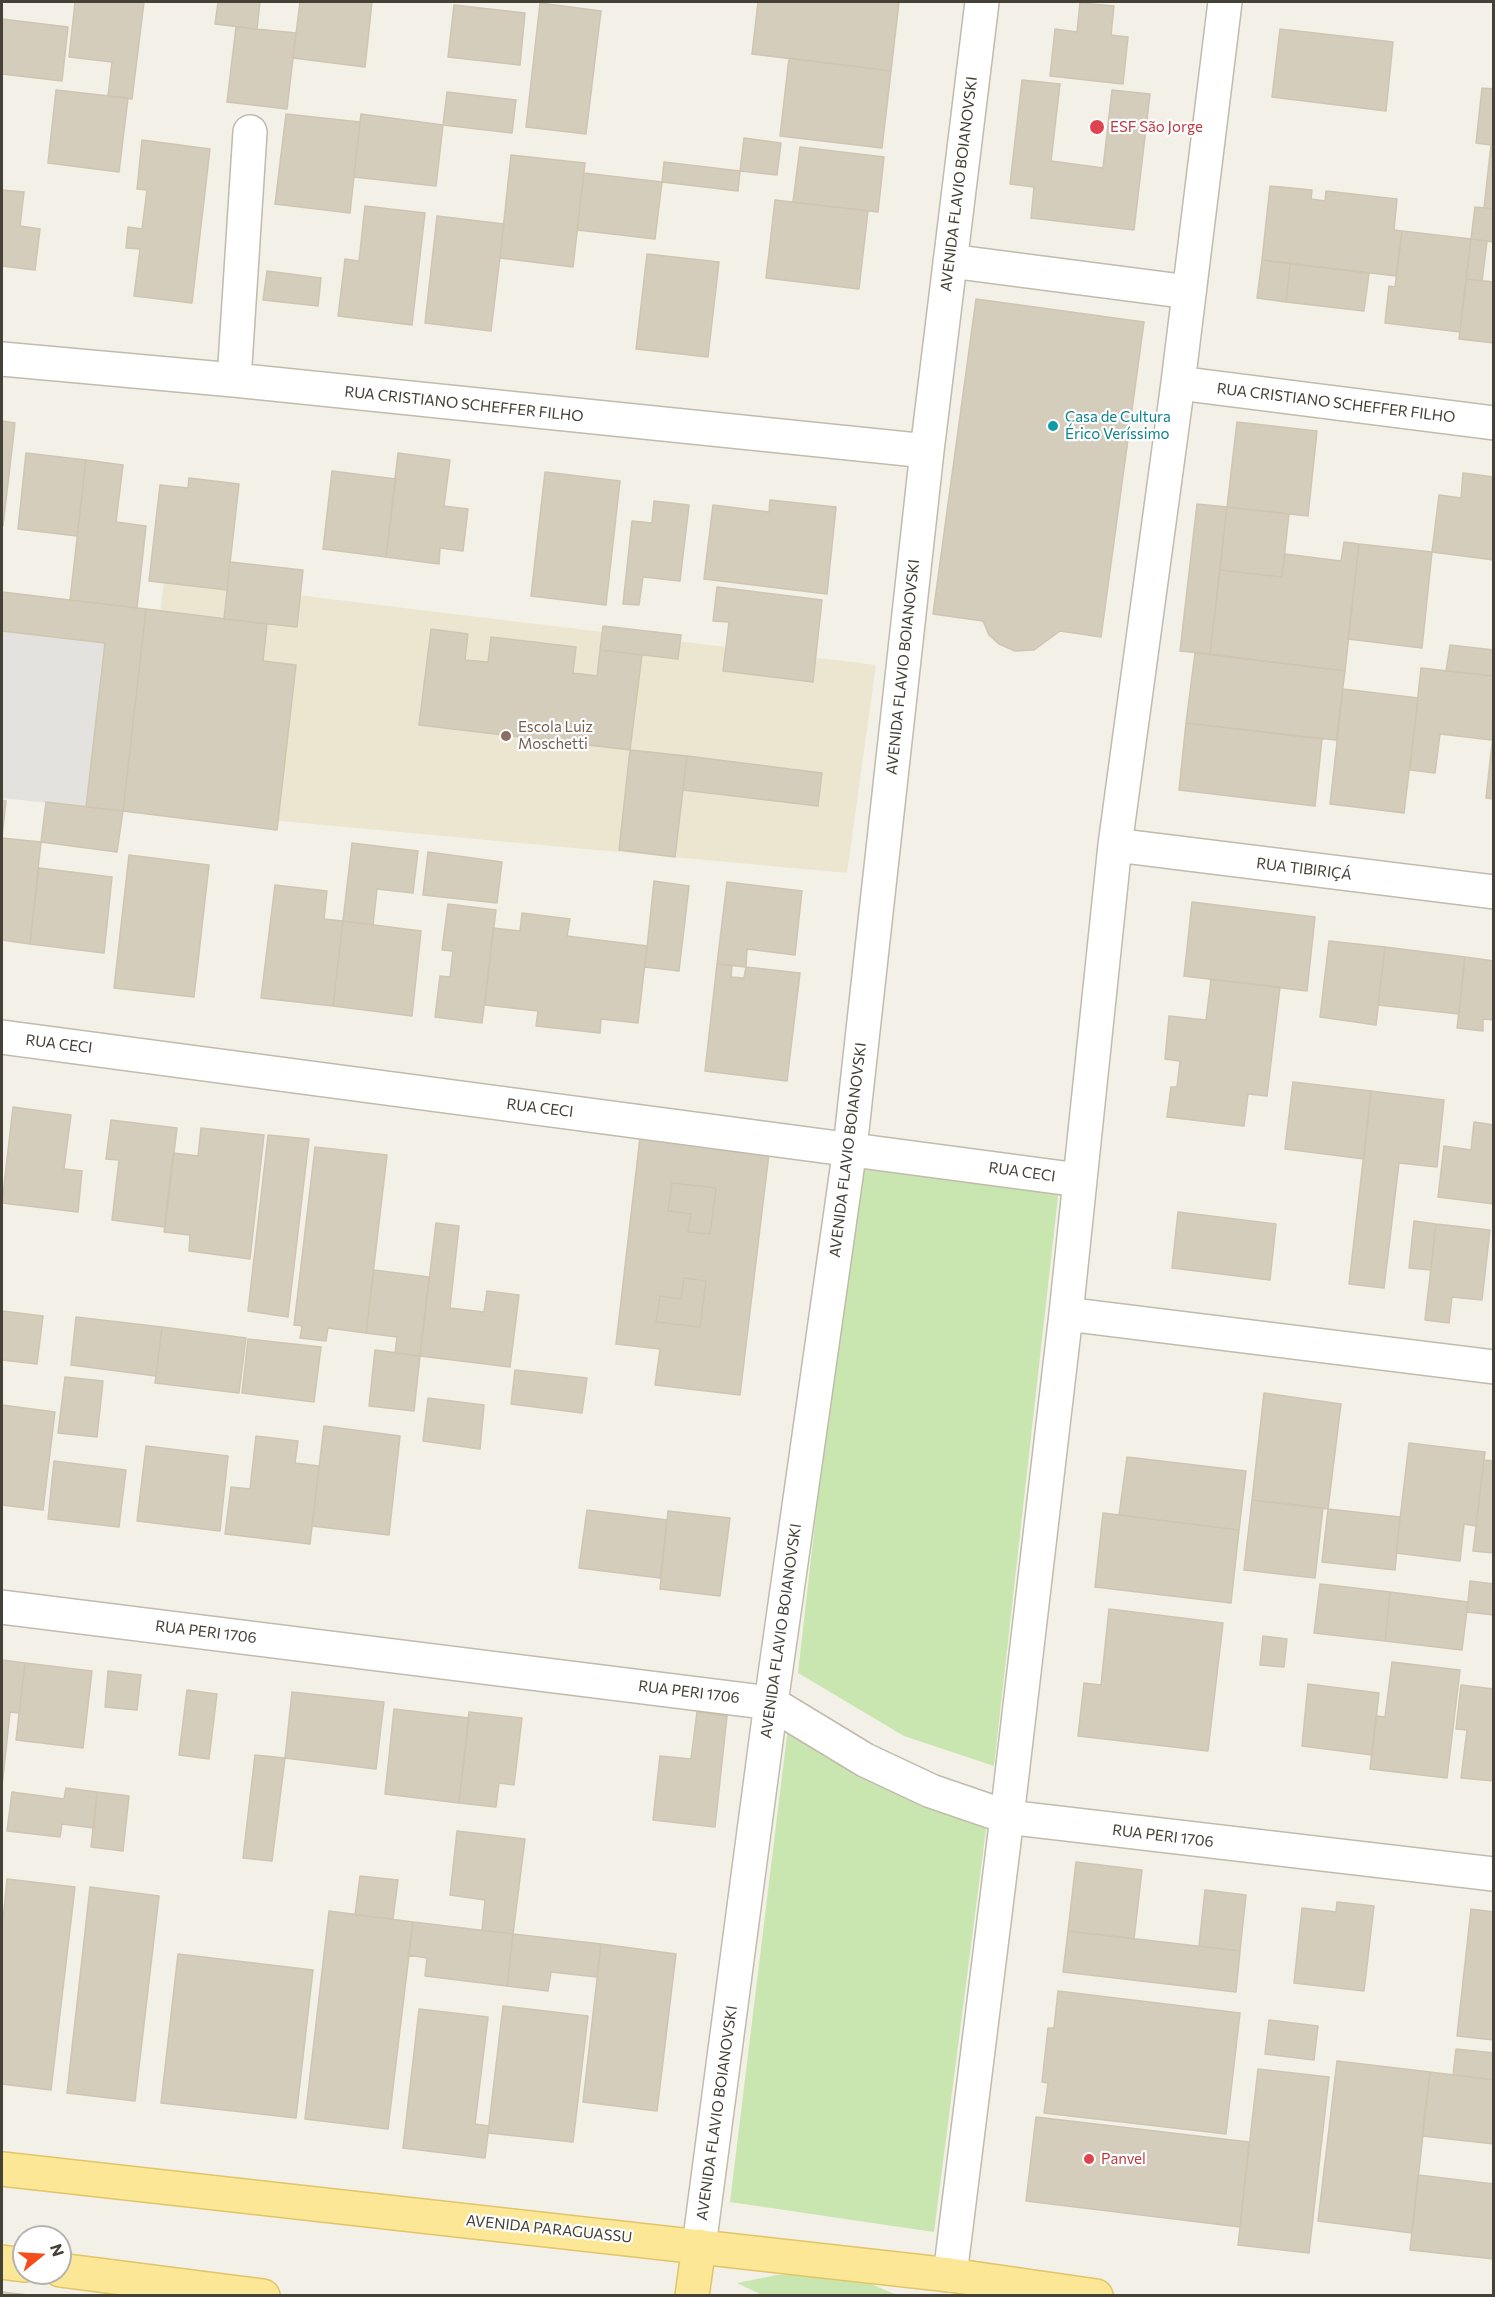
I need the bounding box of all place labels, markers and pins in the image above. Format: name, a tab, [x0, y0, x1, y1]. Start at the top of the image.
marker: ESF São Jorge	[1088, 118, 1106, 136]
place label: ESF São Jorge	[1110, 118, 1203, 136]
place label: Casa de Cultura Érico Veríssimo	[1065, 408, 1171, 443]
marker: Casa de Cultura Érico Veríssimo	[1046, 419, 1060, 433]
place label: Escola Luiz Moschetti	[518, 718, 593, 753]
marker: Escola Luiz Moschetti	[499, 729, 513, 743]
place label: Panvel	[1101, 2150, 1146, 2168]
marker: Panvel	[1082, 2152, 1096, 2166]

